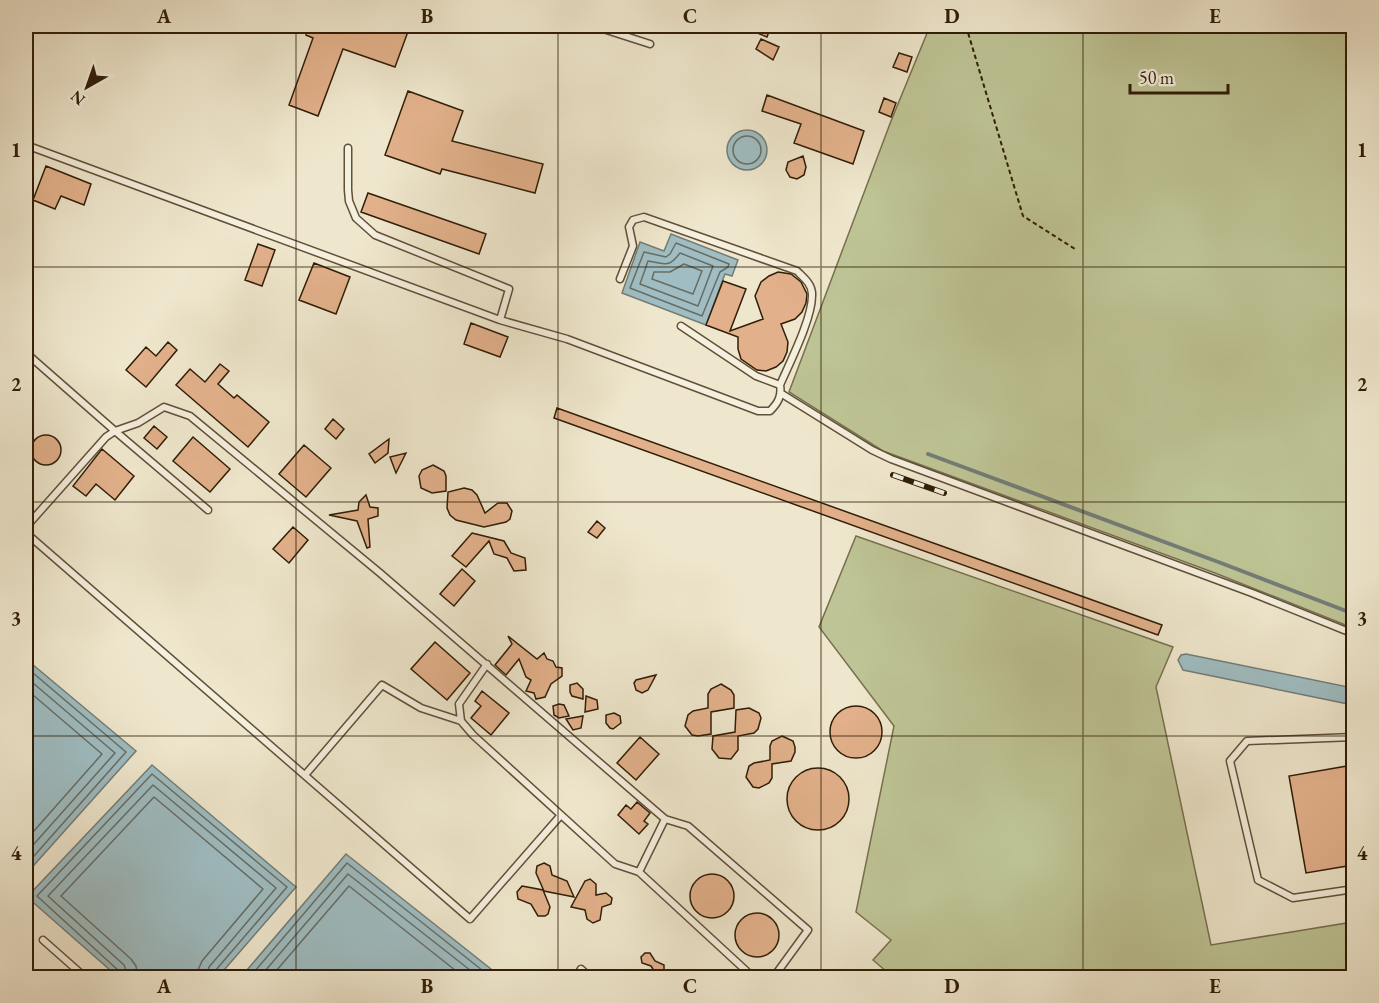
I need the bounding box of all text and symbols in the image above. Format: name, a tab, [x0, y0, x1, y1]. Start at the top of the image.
text: A	[156, 3, 172, 29]
text: B	[421, 3, 433, 29]
text: C	[683, 3, 697, 29]
text: D	[944, 3, 960, 29]
text: E	[1209, 3, 1221, 29]
north arrow	[57, 57, 117, 117]
scale bar	[1130, 57, 1228, 95]
text: 50 m	[1139, 66, 1174, 89]
text: N	[66, 86, 89, 110]
text: 1	[11, 137, 21, 163]
text: 1	[1357, 137, 1367, 163]
text: 2	[11, 371, 22, 397]
text: 2	[1357, 371, 1368, 397]
text: 3	[11, 605, 21, 631]
text: 3	[1357, 605, 1367, 631]
text: 4	[11, 840, 22, 866]
text: 4	[1357, 840, 1368, 866]
text: A	[156, 973, 172, 999]
text: B	[421, 973, 433, 999]
text: C	[683, 973, 697, 999]
text: D	[944, 973, 960, 999]
text: E	[1209, 973, 1221, 999]

